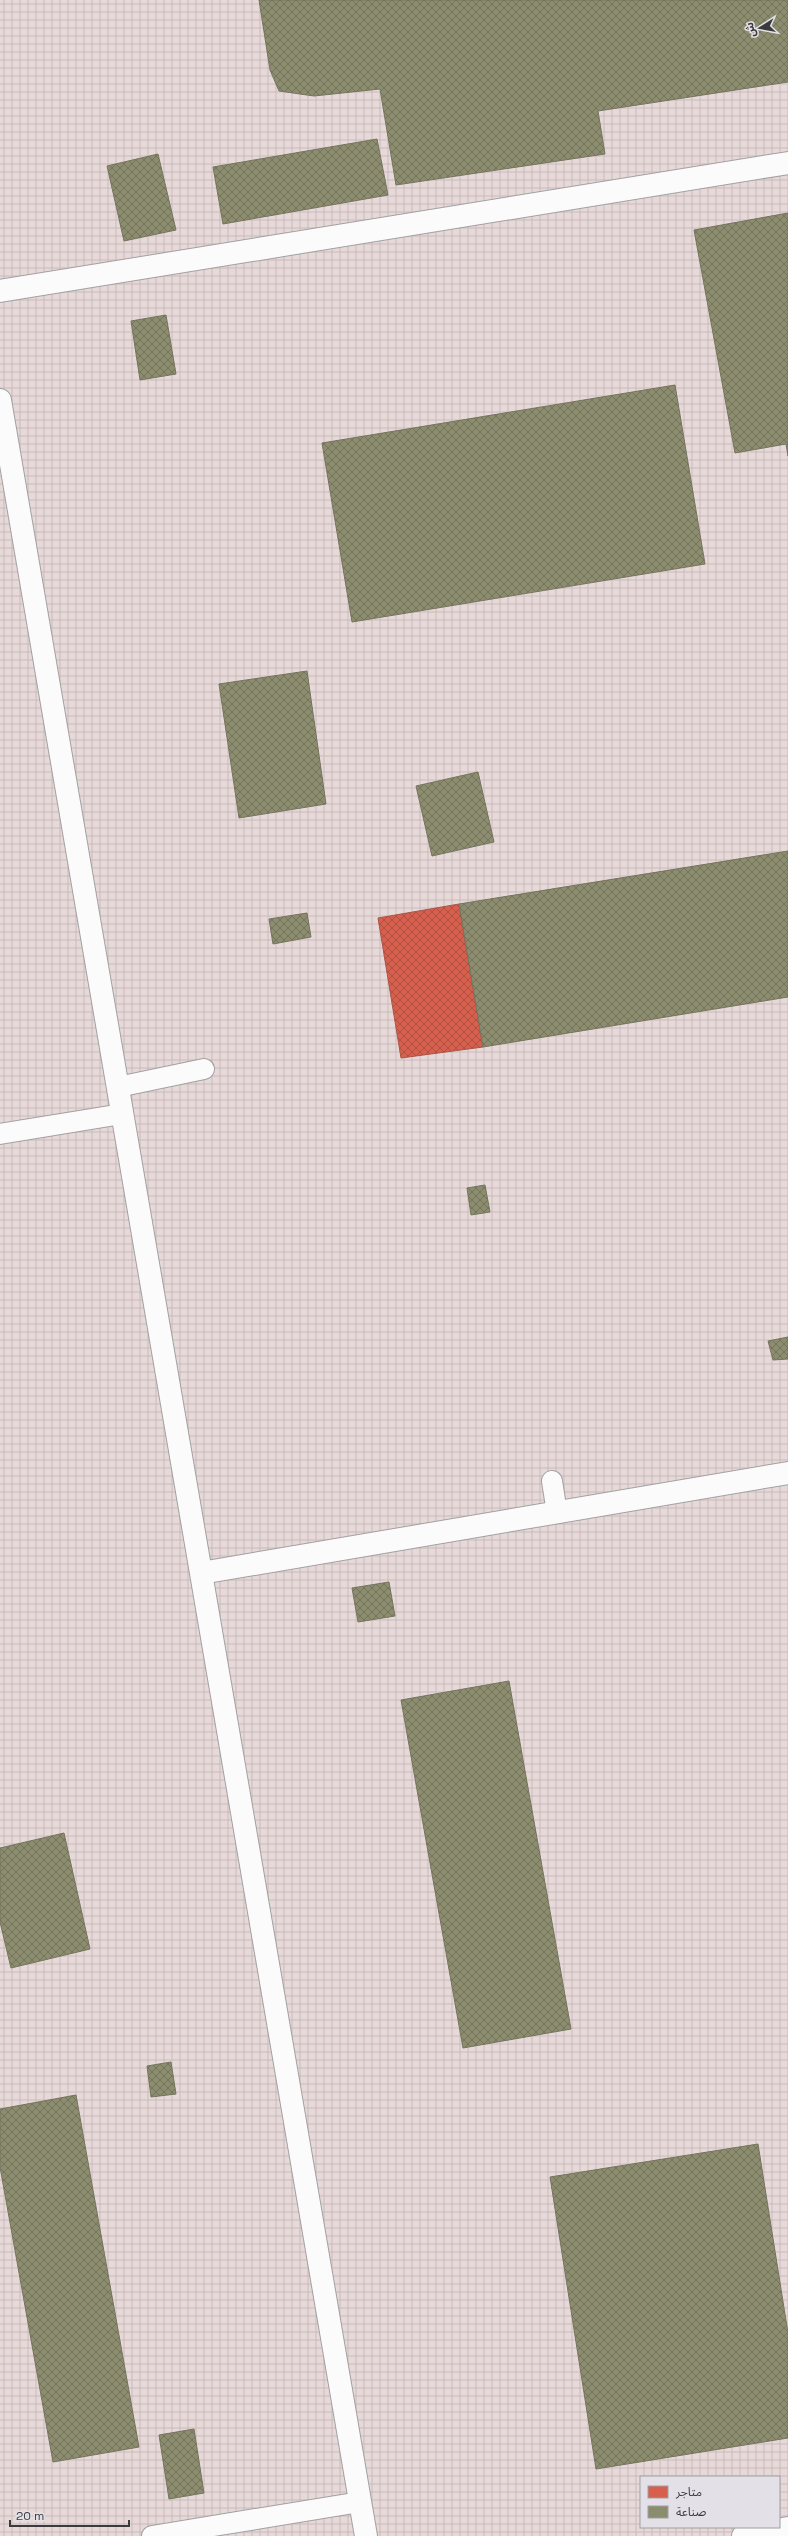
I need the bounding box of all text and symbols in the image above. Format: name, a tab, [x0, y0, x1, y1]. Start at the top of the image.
north arrow	[740, 8, 780, 48]
text: ش	[742, 21, 758, 39]
legend	[640, 2476, 780, 2528]
text: متاجر	[675, 2484, 702, 2500]
scale bar	[10, 2502, 129, 2528]
text: صناعة	[676, 2504, 706, 2520]
text: 20 m	[16, 2508, 44, 2524]

